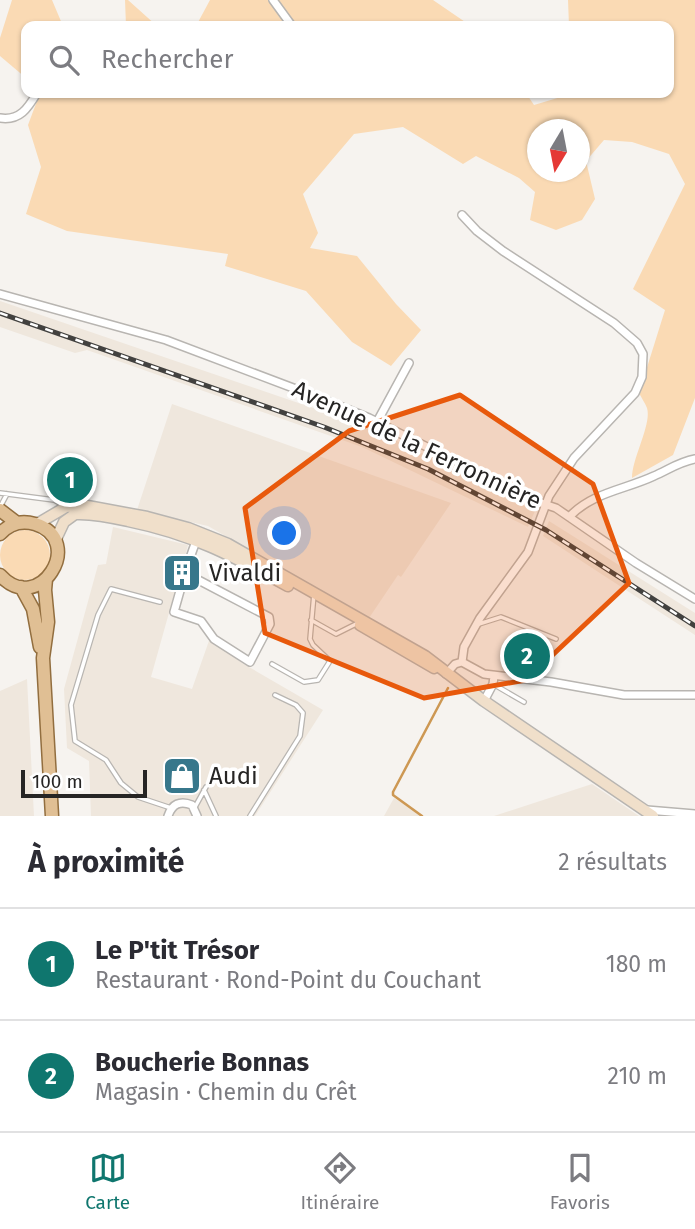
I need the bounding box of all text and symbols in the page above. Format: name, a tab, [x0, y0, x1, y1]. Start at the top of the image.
search box	[21, 21, 674, 98]
icon: search	[45, 41, 83, 79]
text: Rechercher	[101, 44, 233, 75]
north arrow	[527, 119, 590, 182]
street label: Avenue de la Ferronnière	[288, 375, 546, 515]
pin: 1	[47, 454, 93, 506]
your location	[267, 516, 301, 550]
building icon: Vivaldi	[161, 552, 203, 594]
place label: Vivaldi	[209, 559, 281, 587]
pin: 2	[504, 630, 550, 682]
shop icon: Audi	[161, 755, 203, 797]
place label: Audi	[209, 762, 258, 790]
scale bar	[21, 767, 147, 799]
text: 100 m	[32, 770, 83, 793]
text: À proximité	[28, 844, 184, 880]
text: 2 résultats	[558, 848, 667, 876]
text: Le P'tit Trésor	[95, 935, 259, 966]
text: 1	[46, 950, 56, 978]
text: 180 m	[606, 950, 667, 978]
text: Restaurant · Rond-Point du Couchant	[95, 966, 481, 994]
text: Boucherie Bonnas	[95, 1047, 309, 1078]
text: 2	[45, 1062, 57, 1090]
text: 210 m	[608, 1062, 667, 1090]
text: Magasin · Chemin du Crêt	[95, 1078, 357, 1106]
tab: Carte	[85, 1149, 130, 1214]
tab: Itinéraire	[301, 1149, 379, 1214]
tab: Favoris	[550, 1149, 610, 1214]

